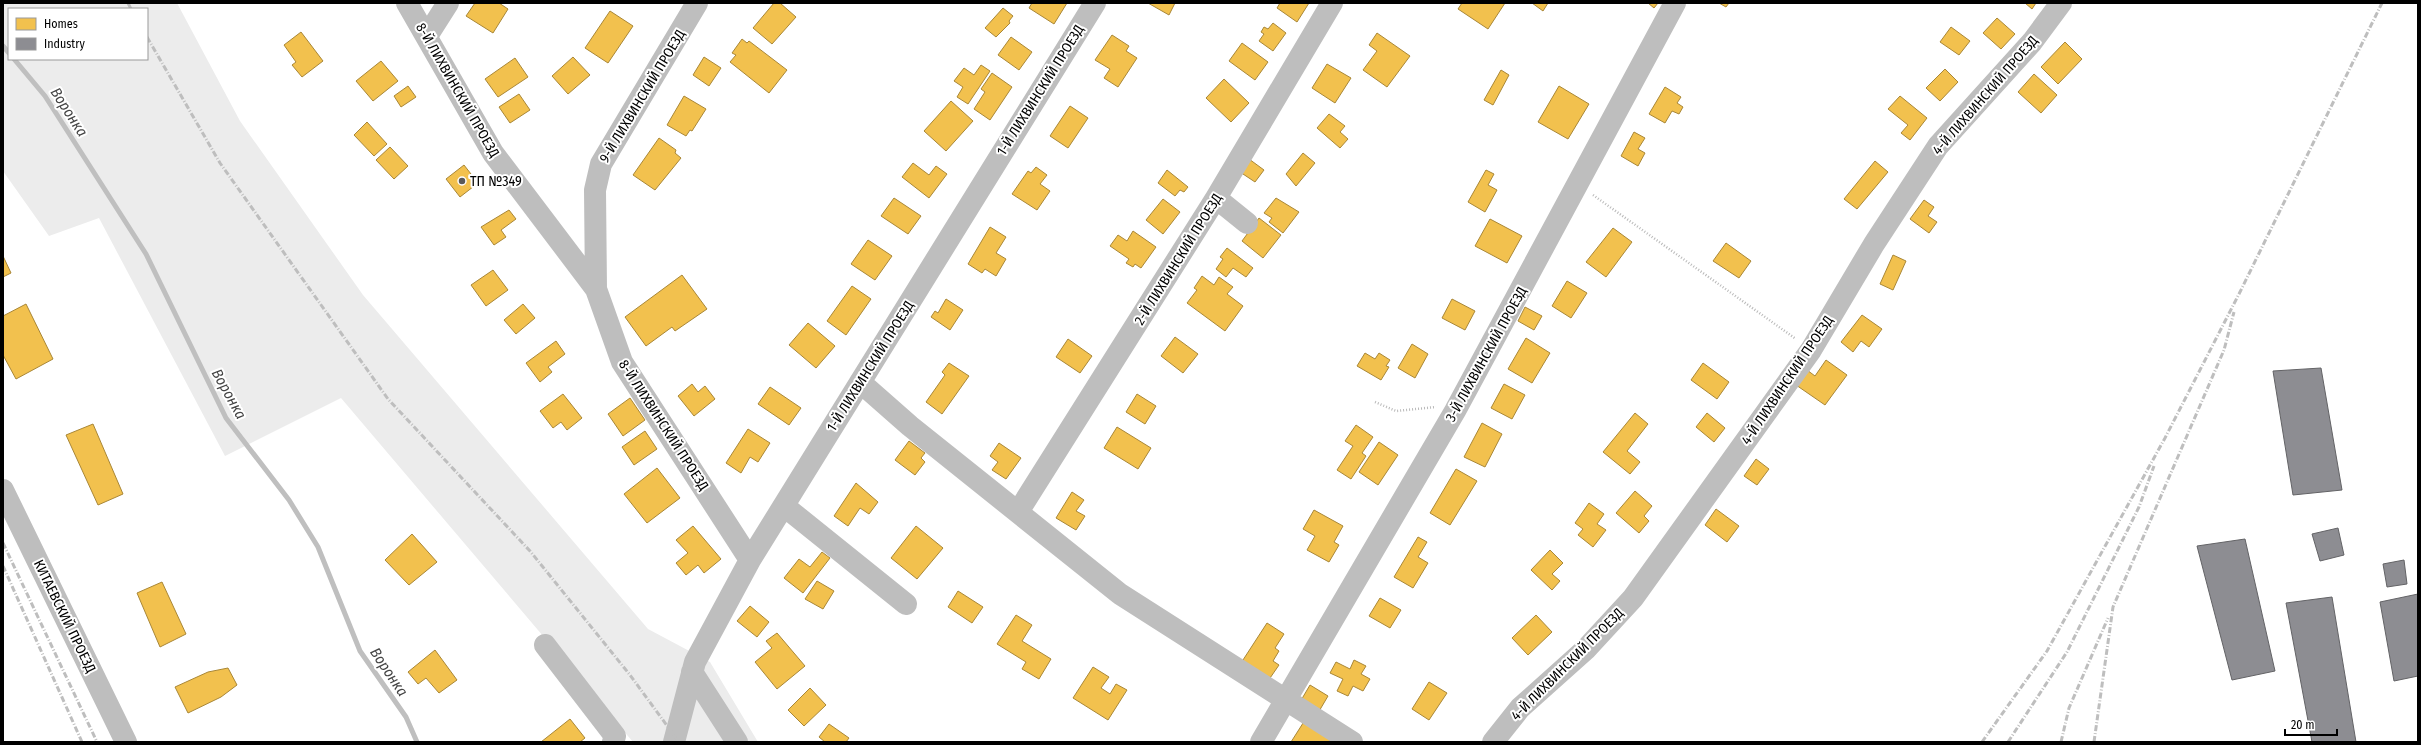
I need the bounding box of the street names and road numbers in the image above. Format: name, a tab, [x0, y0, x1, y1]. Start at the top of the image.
street label: 8-Й ЛИХВИНСКИЙ ПРОЕЗД	[412, 20, 503, 161]
street label: 1-Й ЛИХВИНСКИЙ ПРОЕЗД	[993, 22, 1088, 159]
street label: 9-Й ЛИХВИНСКИЙ ПРОЕЗД	[596, 26, 689, 166]
street label: 4-Й ЛИХВИНСКИЙ ПРОЕЗД	[1929, 32, 2042, 158]
street label: 2-Й ЛИХВИНСКИЙ ПРОЕЗД	[1131, 190, 1226, 328]
street label: 3-Й ЛИХВИНСКИЙ ПРОЕЗД	[1442, 284, 1531, 425]
street label: 1-Й ЛИХВИНСКИЙ ПРОЕЗД	[823, 298, 918, 435]
street label: 4-Й ЛИХВИНСКИЙ ПРОЕЗД	[1738, 312, 1837, 448]
street label: 8-Й ЛИХВИНСКИЙ ПРОЕЗД	[615, 357, 712, 494]
street label: КИТАЕВСКИЙ ПРОЕЗД	[30, 557, 99, 676]
street label: 4-Й ЛИХВИНСКИЙ ПРОЕЗД	[1508, 604, 1627, 724]

